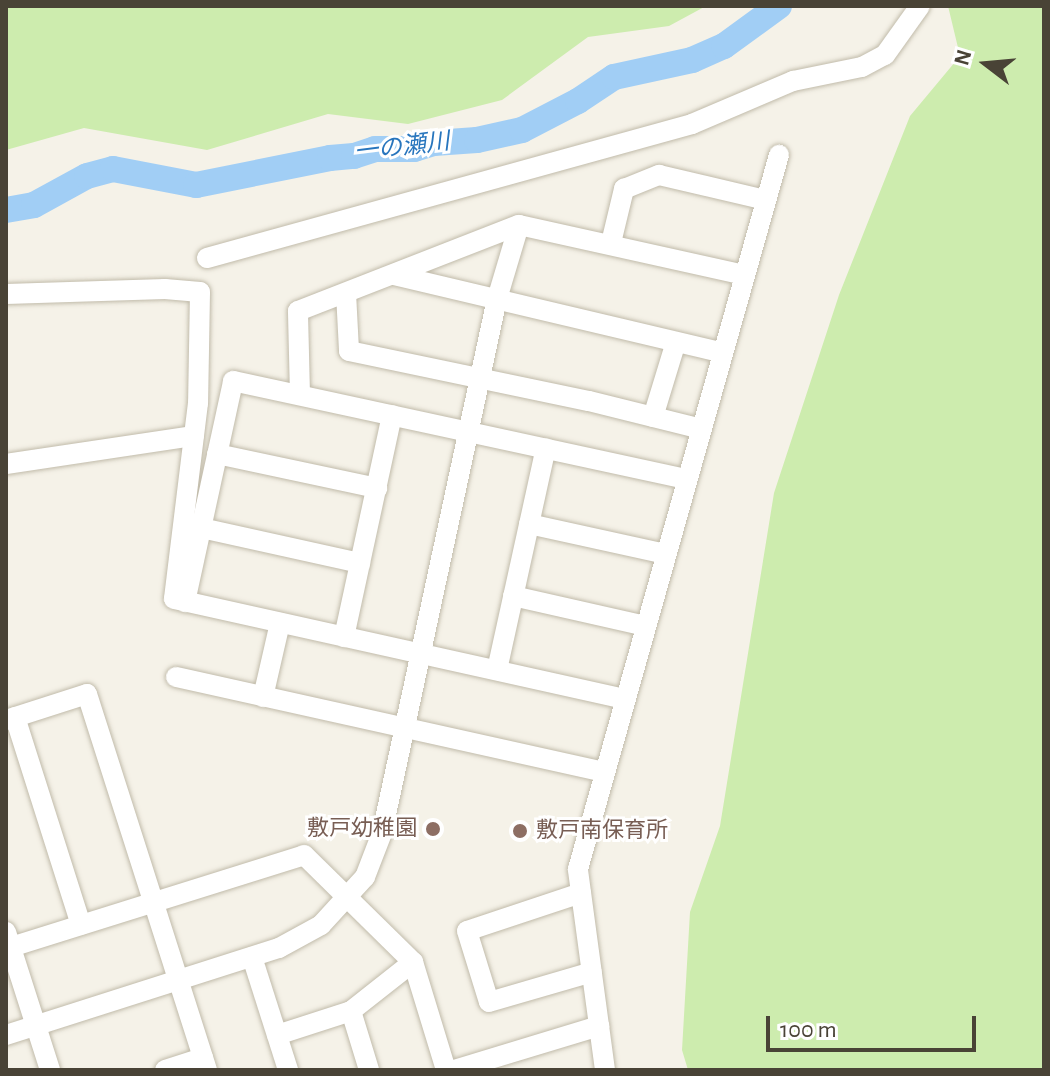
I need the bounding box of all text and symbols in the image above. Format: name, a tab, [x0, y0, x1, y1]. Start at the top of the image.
north arrow	[946, 24, 1026, 104]
text: N	[950, 47, 976, 68]
water label: 一の瀬川	[353, 128, 451, 168]
place label: 敷戸幼稚園	[307, 816, 417, 842]
place label: 敷戸南保育所	[536, 818, 668, 844]
marker: 敷戸幼稚園	[424, 820, 442, 838]
marker: 敷戸南保育所	[511, 822, 529, 840]
scale bar	[770, 1000, 980, 1050]
text: 100 m	[780, 1018, 837, 1042]

